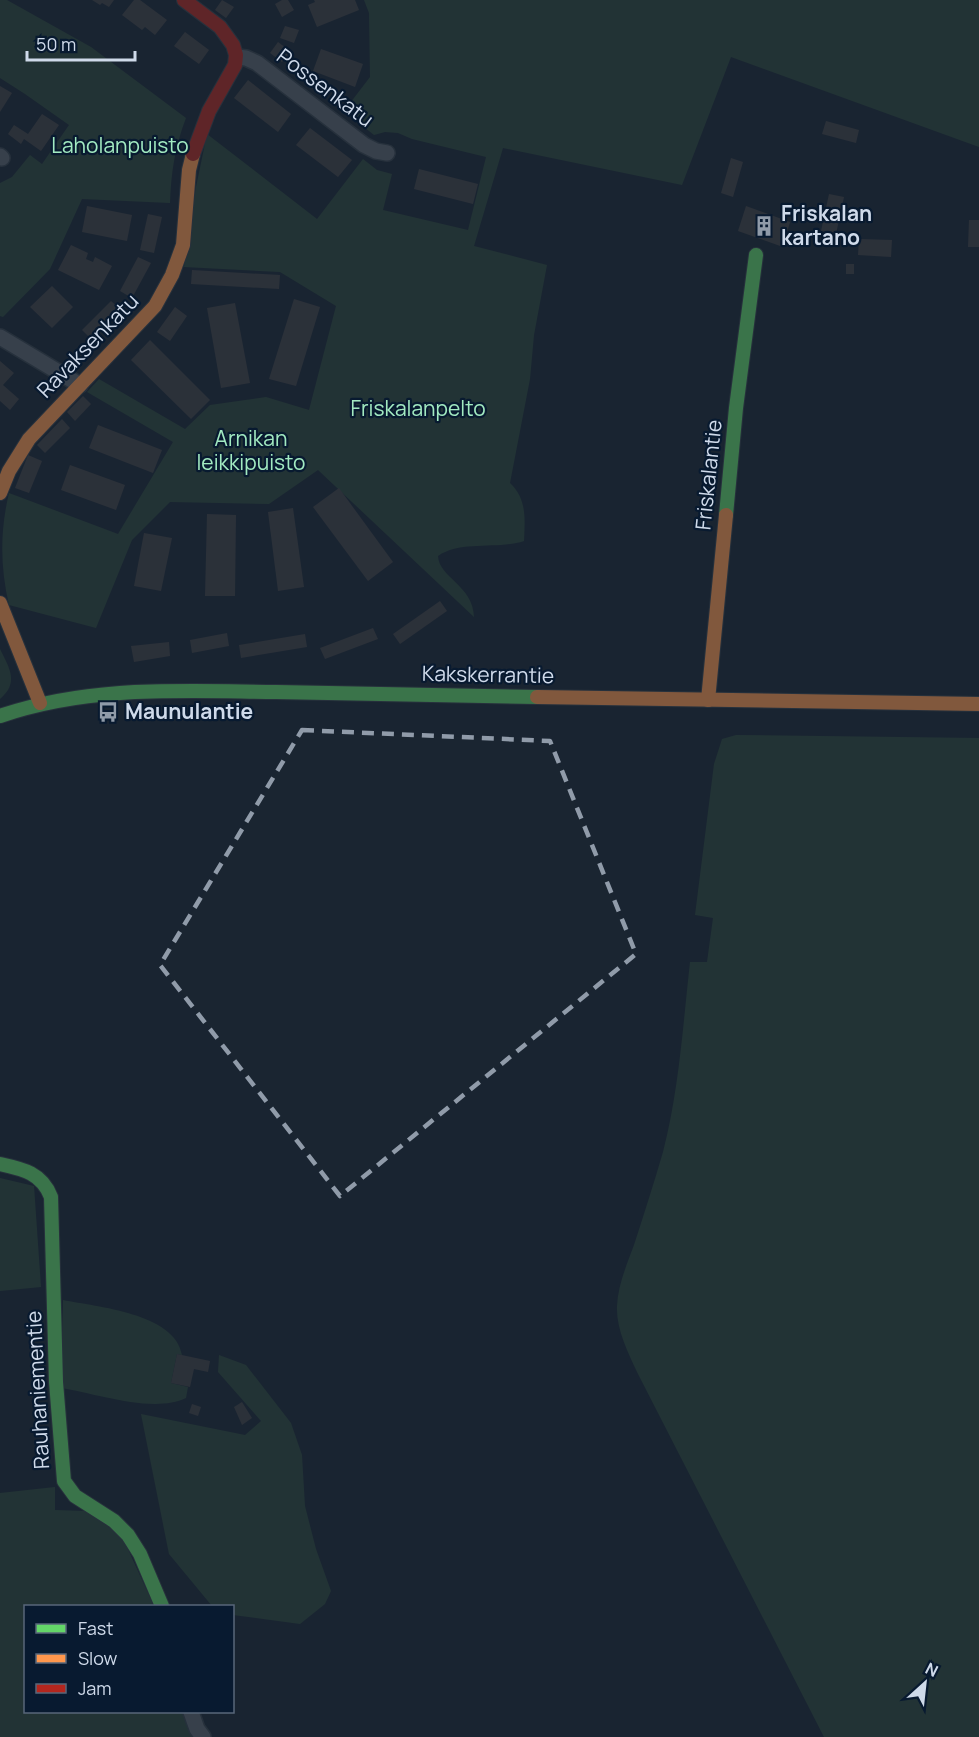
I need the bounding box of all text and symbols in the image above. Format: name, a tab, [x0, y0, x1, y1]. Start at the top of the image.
scale bar	[27, 24, 135, 62]
text: 50 m	[36, 32, 76, 56]
street label: Possenkatu	[271, 42, 380, 133]
park label: Laholanpuisto	[51, 131, 189, 159]
place label: Friskalan kartano	[781, 199, 872, 251]
building icon: Friskalan kartano	[752, 214, 776, 238]
street label: Ravaksenkatu	[30, 287, 144, 404]
park label: Friskalanpelto	[350, 394, 486, 422]
street label: Friskalantie	[688, 418, 728, 531]
park label: Arnikan leikkipuisto	[196, 424, 306, 476]
street label: Kakskerrantie	[422, 659, 554, 689]
place label: Maunulantie	[125, 697, 253, 725]
bus stop icon: Maunulantie	[96, 700, 120, 724]
street label: Rauhaniementie	[19, 1310, 55, 1470]
legend	[24, 1605, 234, 1713]
text: Fast	[78, 1616, 113, 1640]
text: Slow	[78, 1646, 118, 1670]
north arrow	[895, 1653, 955, 1713]
text: N	[922, 1657, 942, 1682]
text: Jam	[78, 1676, 112, 1700]

